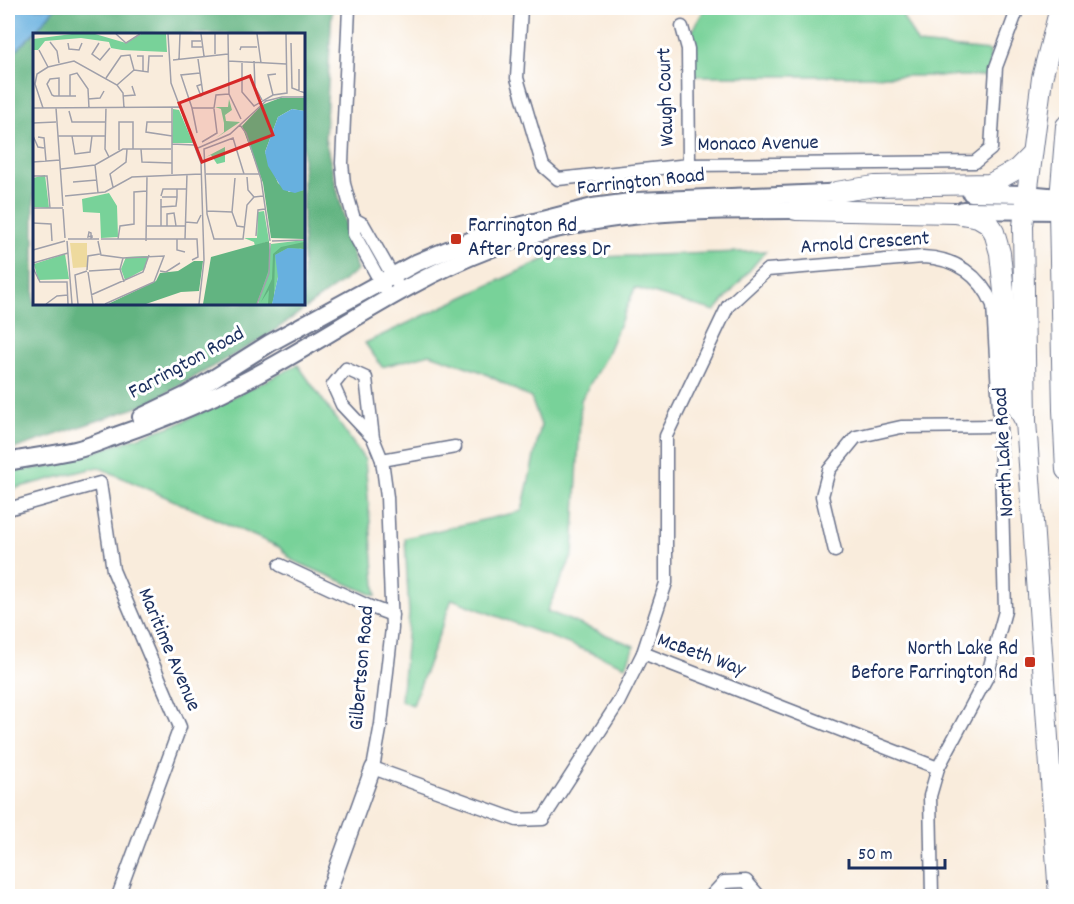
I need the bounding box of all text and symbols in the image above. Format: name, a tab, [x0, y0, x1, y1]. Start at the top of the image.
inset map	[33, 33, 304, 304]
street label: Waugh Court	[650, 47, 684, 147]
street label: Monaco Avenue	[697, 129, 819, 161]
street label: Farrington Road	[576, 161, 706, 205]
place label: Farrington Rd After Progress Dr	[468, 212, 611, 266]
street label: Arnold Crescent	[799, 225, 931, 263]
marker: Farrington Rd After Progress Dr	[449, 232, 463, 246]
street label: Farrington Road	[124, 320, 250, 408]
street label: North Lake Road	[987, 386, 1023, 518]
street label: Maritime Avenue	[129, 584, 207, 716]
street label: Gilbertson Road	[343, 604, 383, 732]
street label: McBeth Way	[652, 626, 750, 686]
place label: North Lake Rd Before Farrington Rd	[851, 635, 1018, 689]
marker: North Lake Rd Before Farrington Rd	[1023, 655, 1037, 669]
scale bar	[849, 832, 945, 870]
text: 50 m	[858, 843, 893, 868]

